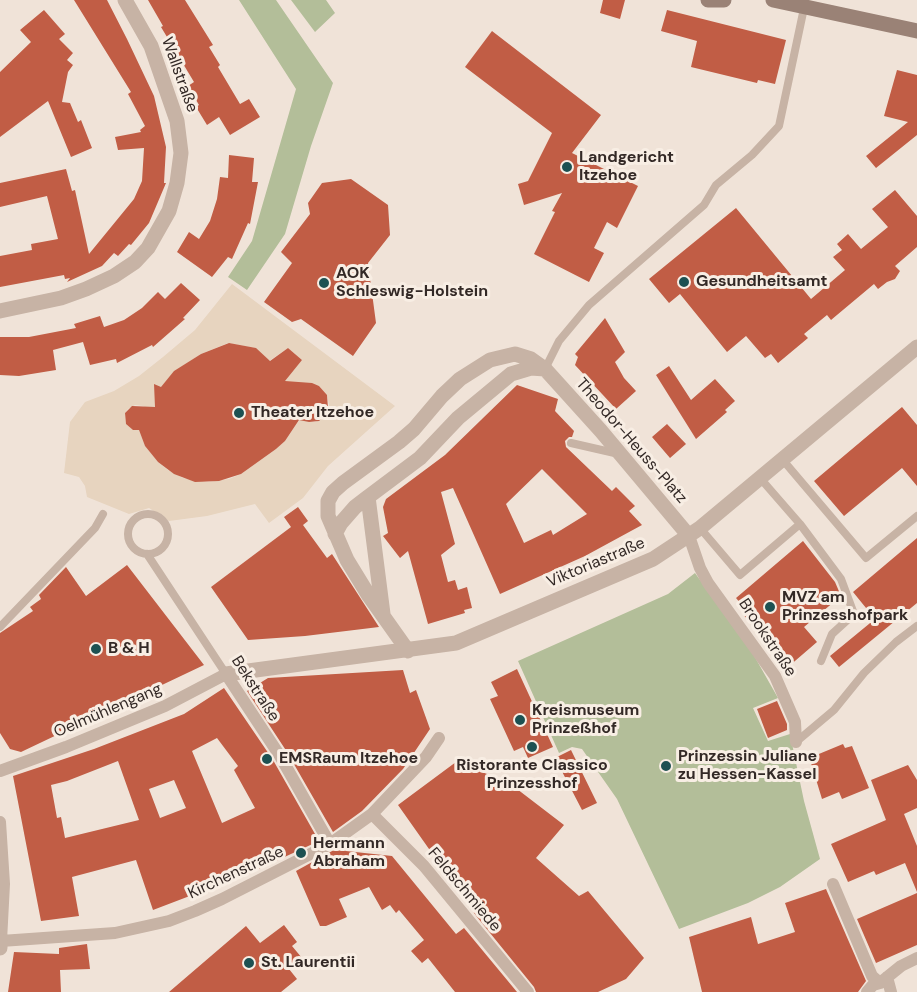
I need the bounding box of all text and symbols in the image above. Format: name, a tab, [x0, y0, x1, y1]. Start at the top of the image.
street label: Wallstraße	[157, 35, 201, 115]
place label: Landgericht Itzehoe	[579, 148, 674, 186]
marker: Landgericht Itzehoe	[560, 160, 574, 174]
place label: AOK Schleswig-Holstein	[336, 264, 488, 302]
place label: Gesundheitsamt	[696, 272, 828, 292]
marker: Gesundheitsamt	[677, 275, 691, 289]
marker: AOK Schleswig-Holstein	[317, 276, 331, 290]
street label: Theodor-Heuss-Platz	[571, 374, 691, 508]
place label: Theater Itzehoe	[251, 403, 374, 423]
marker: Theater Itzehoe	[232, 406, 246, 420]
street label: Viktoriastraße	[544, 534, 648, 592]
place label: MVZ am Prinzesshofpark	[782, 588, 908, 626]
street label: Brookstraße	[734, 595, 800, 681]
marker: MVZ am Prinzesshofpark	[763, 600, 777, 614]
place label: B & H	[108, 639, 150, 659]
marker: B & H	[89, 642, 103, 656]
street label: Bekstraße	[227, 653, 283, 725]
street label: Oelmühlengang	[51, 680, 165, 742]
place label: Kreismuseum Prinzeßhof	[532, 701, 639, 739]
marker: Kreismuseum Prinzeßhof	[513, 713, 527, 727]
marker: Ristorante Classico Prinzesshof	[525, 740, 539, 754]
place label: Prinzessin Juliane zu Hessen-Kassel	[678, 747, 817, 785]
place label: EMSRaum Itzehoe	[279, 749, 418, 769]
marker: EMSRaum Itzehoe	[260, 752, 274, 766]
place label: Ristorante Classico Prinzesshof	[456, 756, 608, 794]
marker: Prinzessin Juliane zu Hessen-Kassel	[659, 759, 673, 773]
place label: Hermann Abraham	[313, 834, 385, 872]
street label: Kirchenstraße	[185, 842, 287, 904]
street label: Feldschmiede	[423, 844, 505, 936]
marker: Hermann Abraham	[294, 846, 308, 860]
place label: St. Laurentii	[261, 953, 355, 973]
marker: St. Laurentii	[242, 956, 256, 970]

